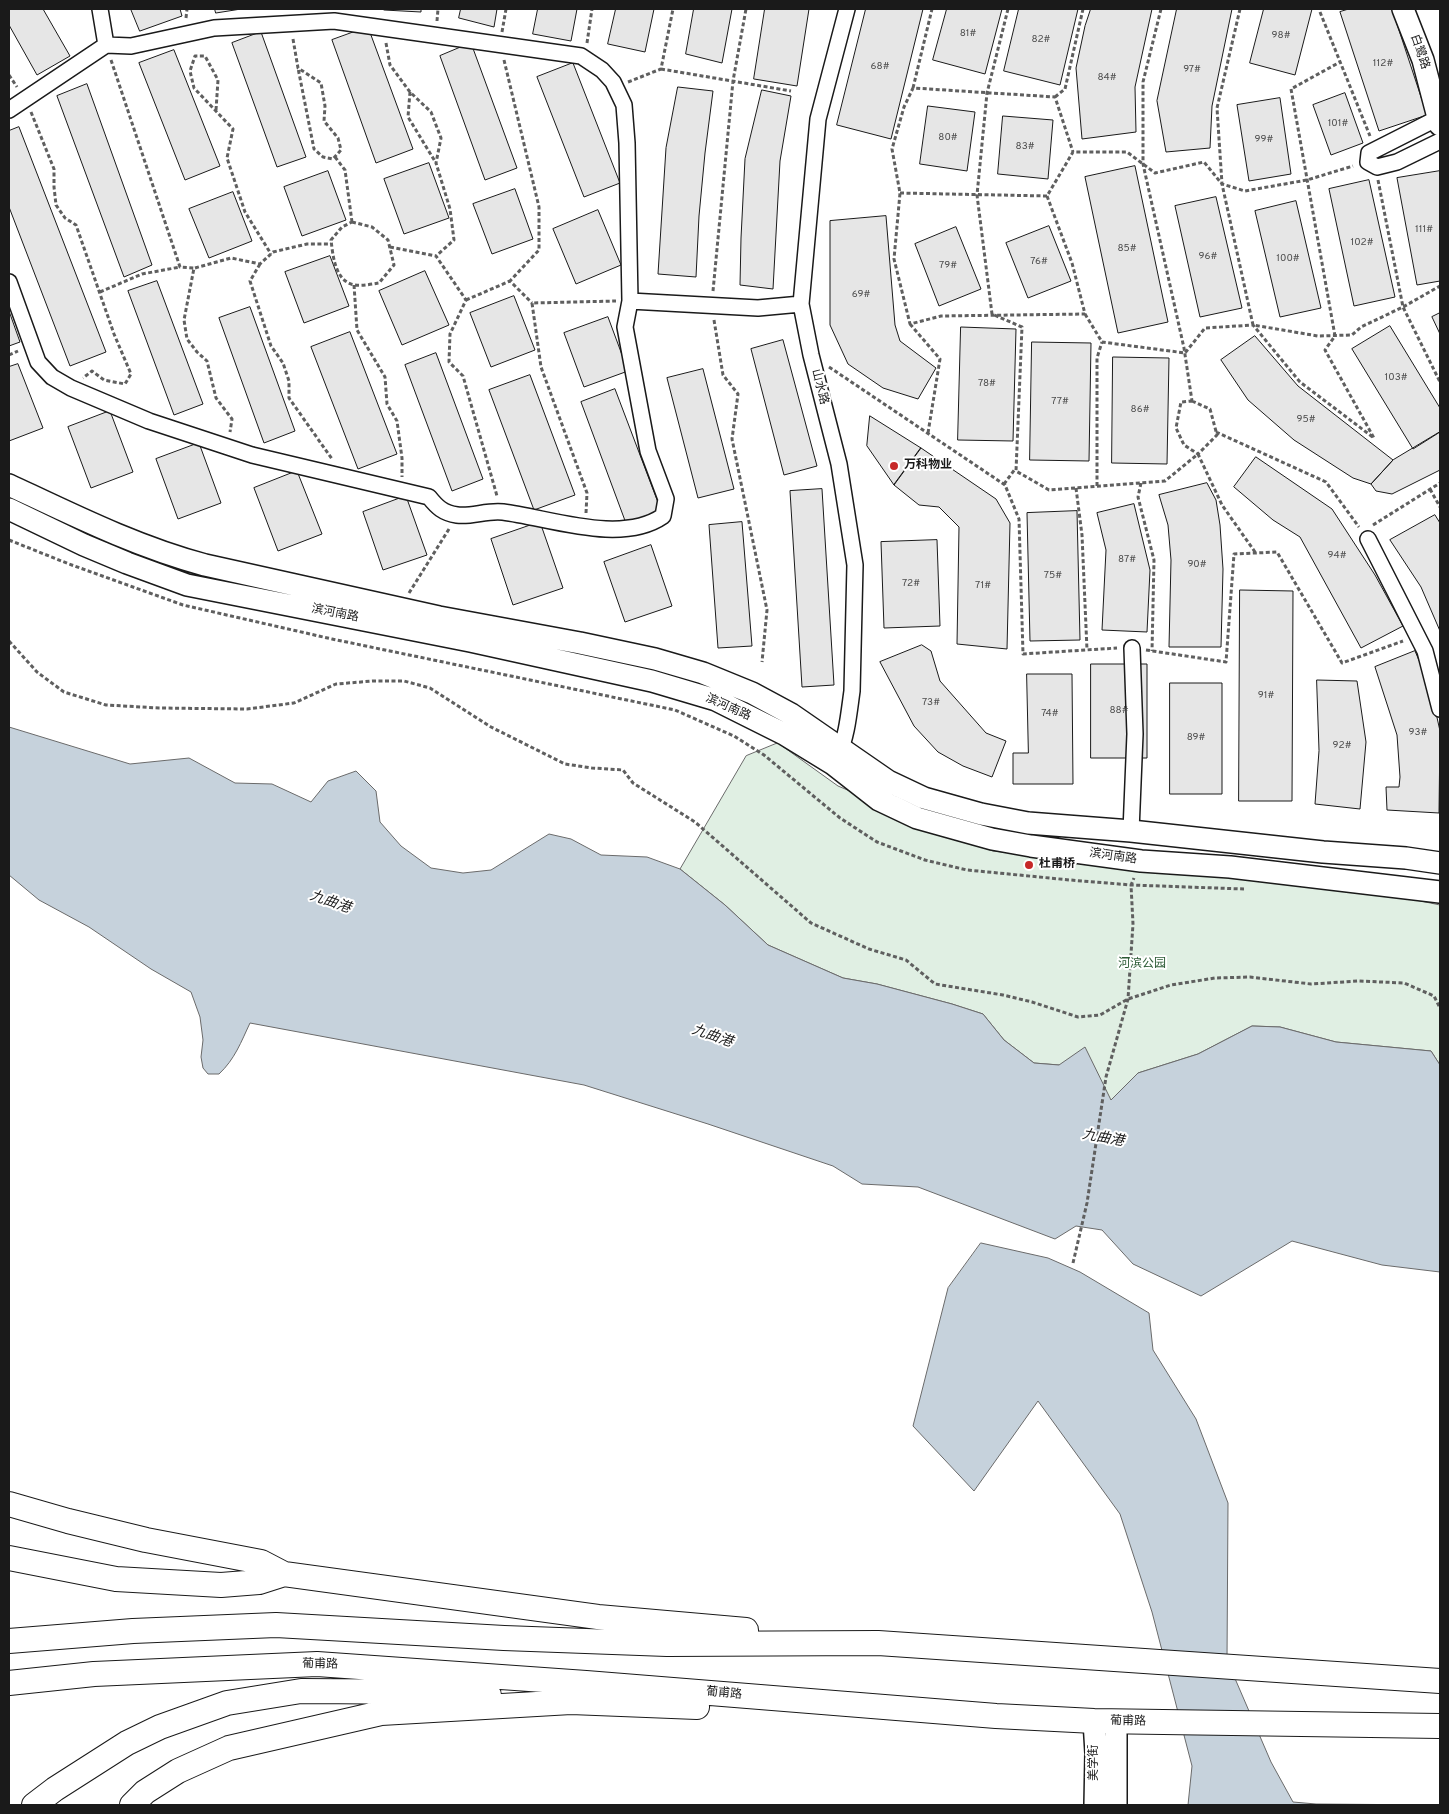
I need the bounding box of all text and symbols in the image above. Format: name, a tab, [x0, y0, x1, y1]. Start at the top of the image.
house number: 81#	[960, 28, 976, 40]
house number: 98#	[1272, 30, 1290, 42]
street label: 白鹭路	[1406, 33, 1432, 71]
house number: 82#	[1032, 34, 1050, 46]
house number: 112#	[1373, 58, 1393, 70]
house number: 68#	[871, 61, 889, 73]
house number: 97#	[1183, 64, 1201, 76]
house number: 84#	[1097, 72, 1117, 84]
house number: 101#	[1328, 118, 1348, 130]
house number: 80#	[938, 132, 958, 144]
house number: 99#	[1255, 134, 1273, 146]
house number: 83#	[1016, 141, 1034, 153]
house number: 111#	[1415, 224, 1433, 236]
house number: 102#	[1350, 237, 1374, 249]
house number: 85#	[1117, 243, 1137, 255]
house number: 96#	[1199, 251, 1217, 263]
house number: 100#	[1276, 253, 1300, 265]
house number: 76#	[1030, 256, 1048, 268]
house number: 79#	[939, 260, 957, 272]
house number: 69#	[852, 289, 870, 301]
street label: 山水路	[808, 368, 830, 406]
house number: 103#	[1385, 372, 1407, 384]
house number: 78#	[978, 378, 996, 390]
house number: 77#	[1051, 396, 1069, 408]
house number: 86#	[1131, 404, 1149, 416]
house number: 95#	[1296, 414, 1316, 426]
place label: 万科物业	[904, 459, 952, 473]
marker: 万科物业	[888, 460, 900, 472]
house number: 94#	[1327, 550, 1347, 562]
house number: 87#	[1118, 554, 1136, 566]
house number: 90#	[1187, 559, 1207, 571]
house number: 75#	[1044, 570, 1062, 582]
house number: 72#	[902, 578, 920, 590]
house number: 71#	[975, 580, 991, 592]
street label: 滨河南路	[310, 602, 360, 626]
house number: 91#	[1258, 690, 1274, 702]
street label: 滨河南路	[703, 692, 753, 724]
house number: 73#	[922, 697, 940, 709]
house number: 88#	[1109, 705, 1129, 717]
house number: 74#	[1041, 708, 1059, 720]
house number: 93#	[1409, 727, 1427, 739]
house number: 89#	[1187, 732, 1205, 744]
house number: 92#	[1333, 740, 1351, 752]
street label: 滨河南路	[1088, 847, 1138, 867]
place label: 杜甫桥	[1039, 858, 1075, 872]
marker: 杜甫桥	[1023, 859, 1035, 871]
water label: 九曲港	[307, 888, 353, 918]
park label: 河滨公园	[1118, 958, 1166, 972]
water label: 九曲港	[689, 1022, 735, 1052]
water label: 九曲港	[1081, 1127, 1125, 1151]
street label: 葡甫路	[302, 1657, 338, 1673]
street label: 葡甫路	[705, 1685, 743, 1703]
street label: 葡甫路	[1110, 1714, 1146, 1730]
street label: 美学街	[1088, 1745, 1102, 1781]

